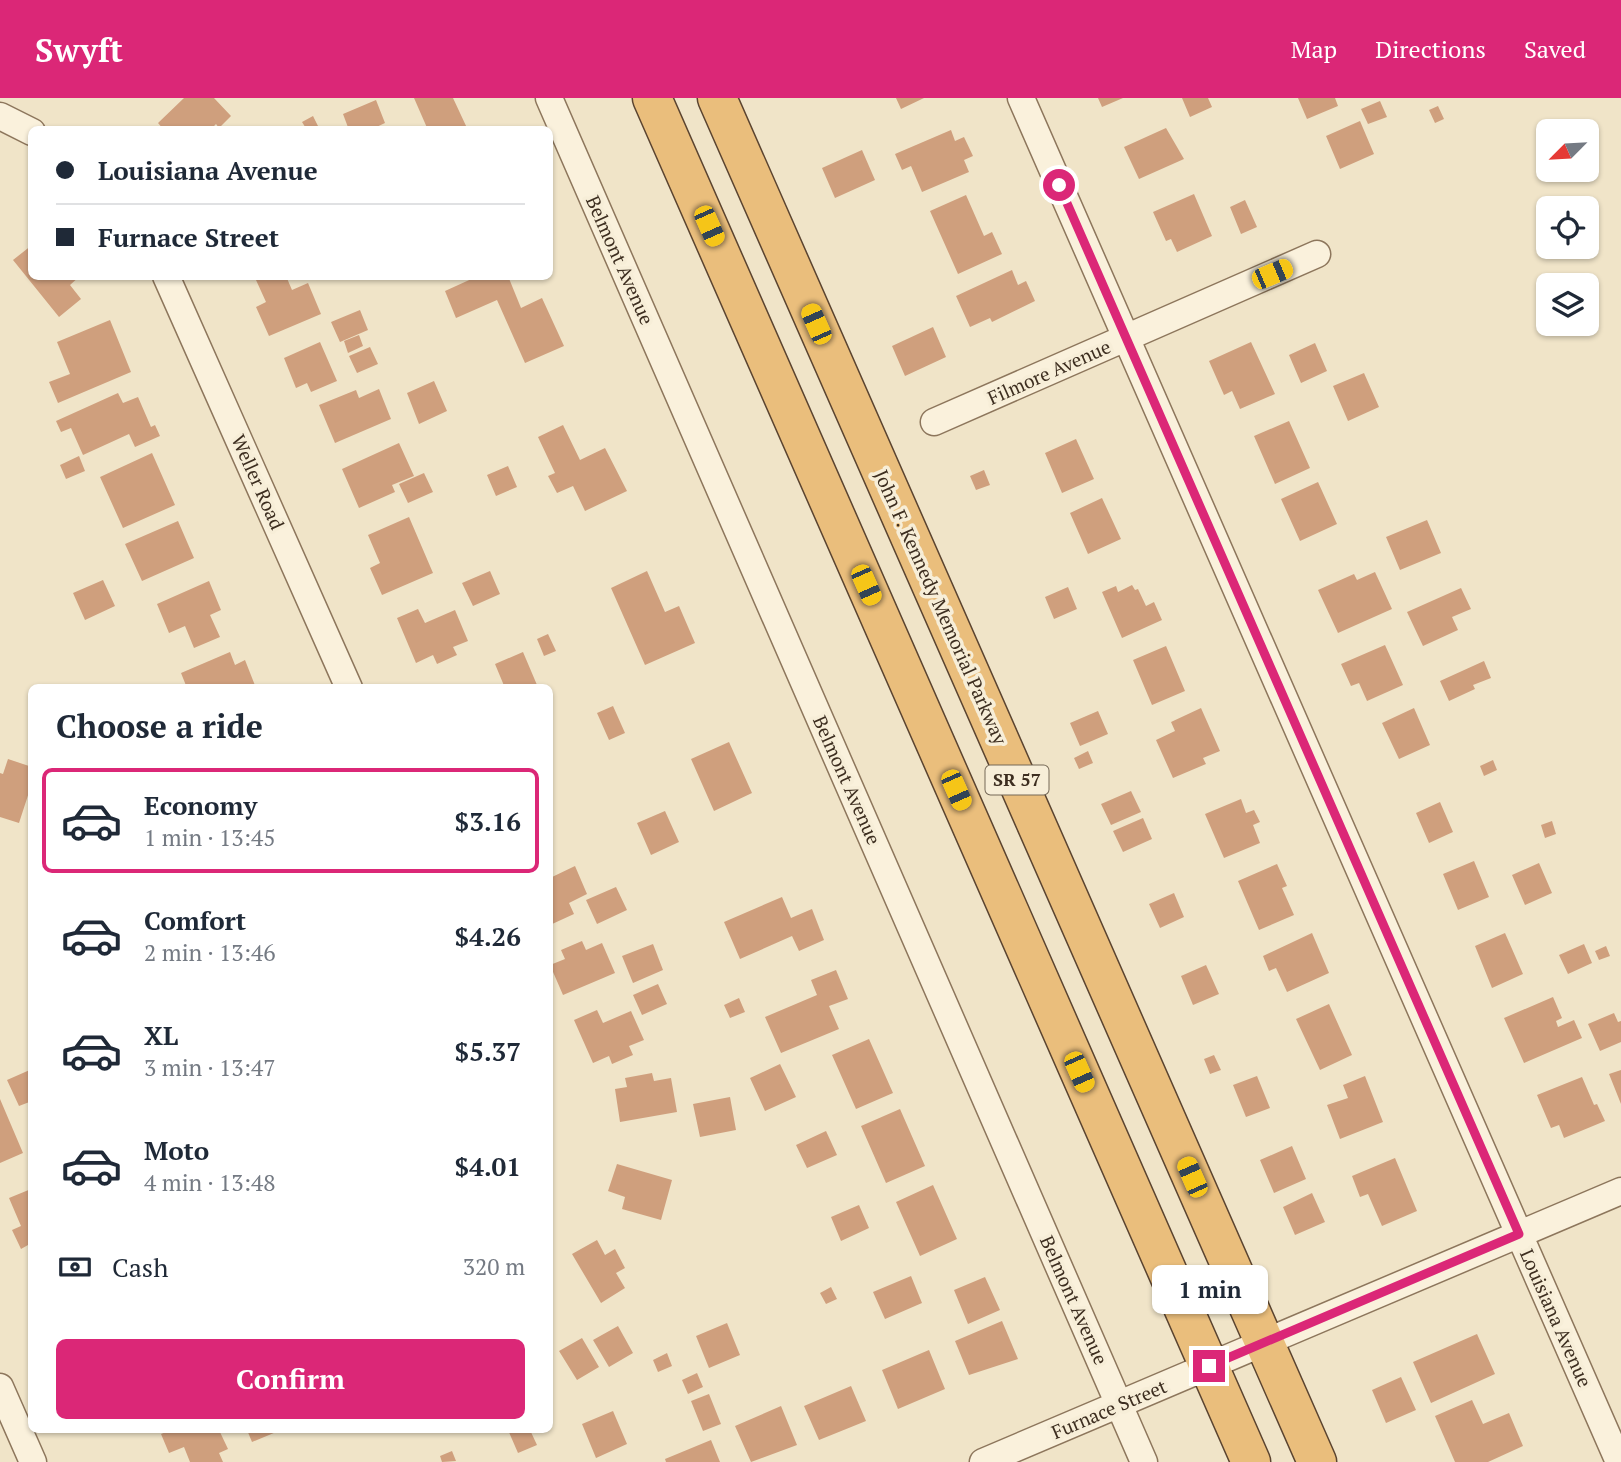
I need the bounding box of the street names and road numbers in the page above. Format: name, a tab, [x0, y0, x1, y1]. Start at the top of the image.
street label: Belmont Avenue	[581, 191, 660, 328]
street label: Filmore Avenue	[983, 333, 1114, 410]
street label: Weller Road	[226, 430, 291, 534]
street label: John F. Kennedy Memorial Parkway	[869, 465, 1014, 748]
street label: Belmont Avenue	[808, 711, 887, 848]
road number: SR 57	[986, 766, 1048, 794]
street label: Belmont Avenue	[1035, 1231, 1114, 1368]
street label: Louisiana Avenue	[1515, 1245, 1598, 1391]
street label: Furnace Street	[1047, 1373, 1170, 1444]

